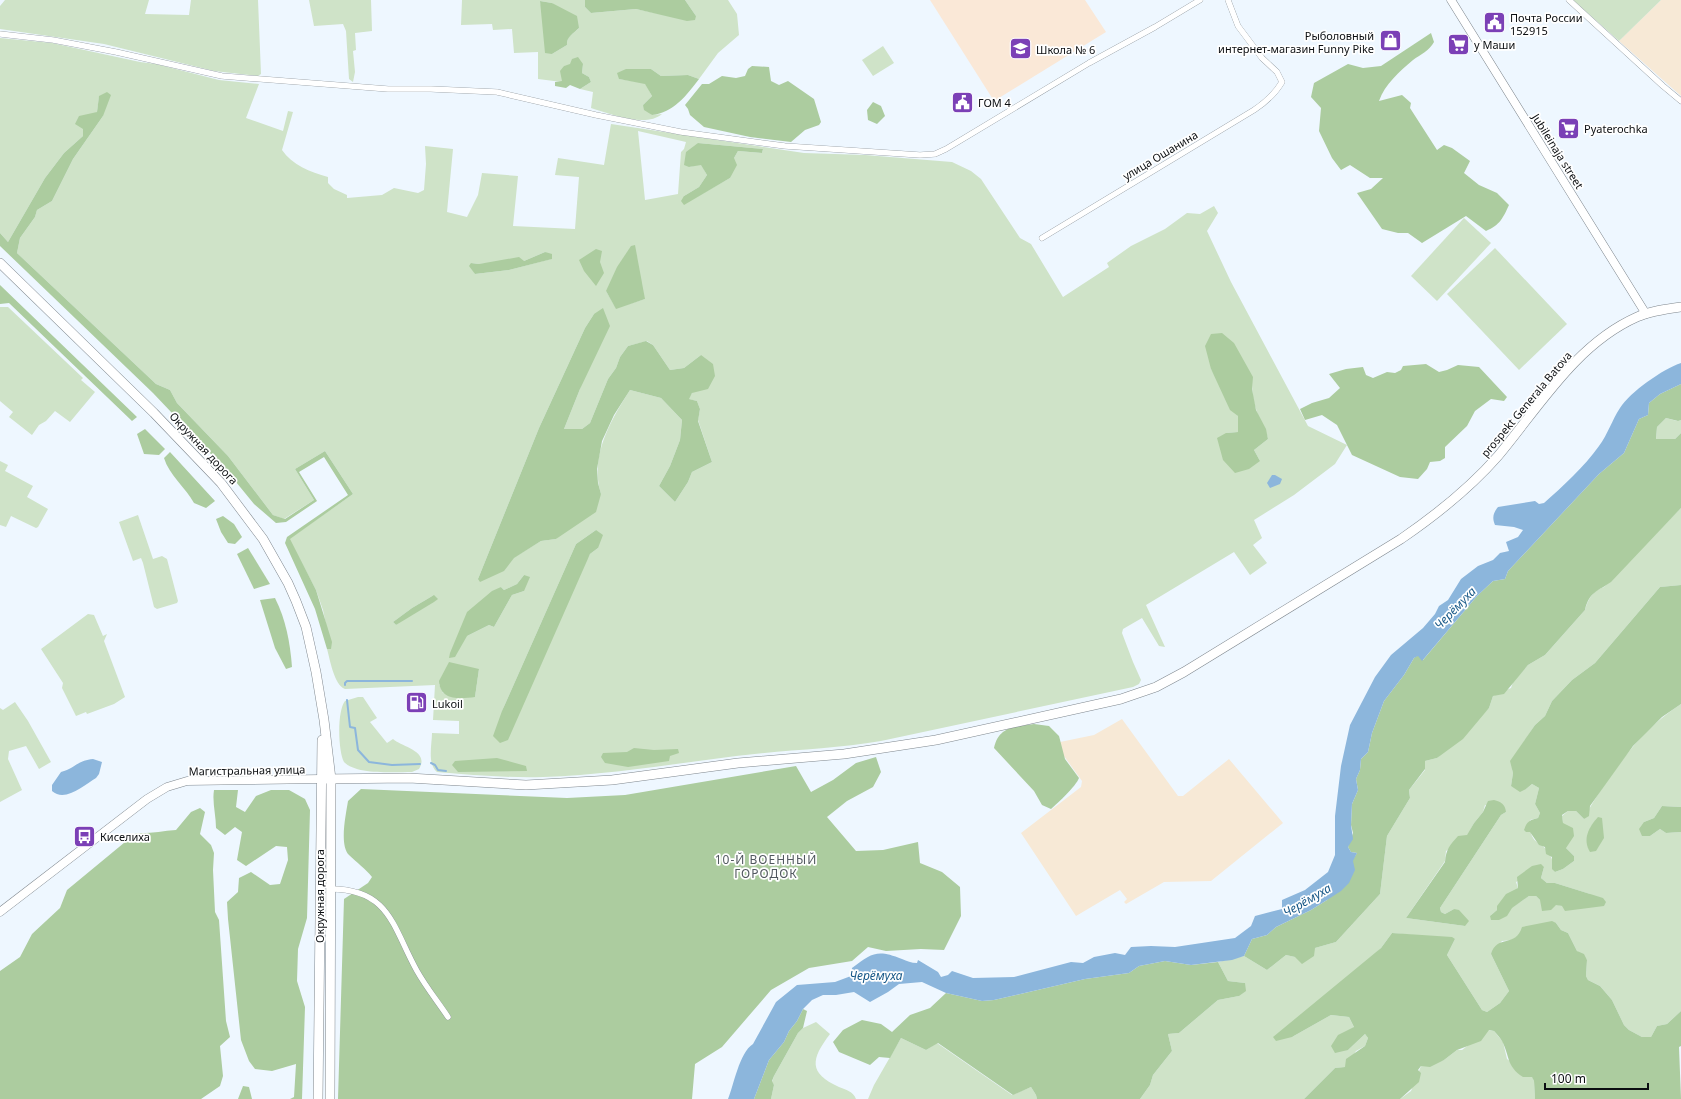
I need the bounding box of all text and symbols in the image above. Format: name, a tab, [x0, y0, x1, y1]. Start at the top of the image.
public building icon: Почта России 152915	[1481, 10, 1507, 36]
place label: Почта России 152915	[1510, 10, 1583, 38]
place label: Рыболовный интернет-магазин Funny Pike	[1218, 28, 1374, 56]
shop icon: Рыболовный интернет-магазин Funny Pike	[1377, 28, 1403, 54]
supermarket icon: у Маши	[1446, 31, 1472, 57]
school or university icon: Школа № 6	[1007, 36, 1033, 62]
place label: у Маши	[1474, 37, 1515, 52]
place label: Школа № 6	[1036, 42, 1095, 57]
public building icon: ГОМ 4	[949, 89, 975, 115]
place label: ГОМ 4	[978, 95, 1012, 110]
street label: Jubileinaja street	[1528, 110, 1587, 191]
supermarket icon: Pyaterochka	[1555, 115, 1581, 141]
place label: Pyaterochka	[1584, 121, 1648, 136]
street label: улица Ошанина	[1120, 127, 1200, 183]
street label: prospekt Generala Batova	[1477, 348, 1575, 460]
street label: Окружная дорога	[166, 409, 242, 487]
water label: Черёмуха	[1430, 583, 1480, 633]
fuel station icon: Lukoil	[403, 690, 429, 716]
place label: Lukoil	[432, 696, 463, 711]
street label: Магистральная улица	[188, 761, 306, 779]
bus stop icon: Киселиха	[71, 823, 97, 849]
place label: Киселиха	[100, 829, 150, 844]
street label: Окружная дорога	[312, 849, 327, 943]
district label: 10-Й ВОЕННЫЙ ГОРОДОК	[715, 851, 817, 882]
water label: Черёмуха	[1280, 879, 1334, 921]
water label: Черёмуха	[850, 967, 903, 984]
scale bar	[1545, 1065, 1648, 1091]
text: 100 m	[1551, 1070, 1586, 1087]

